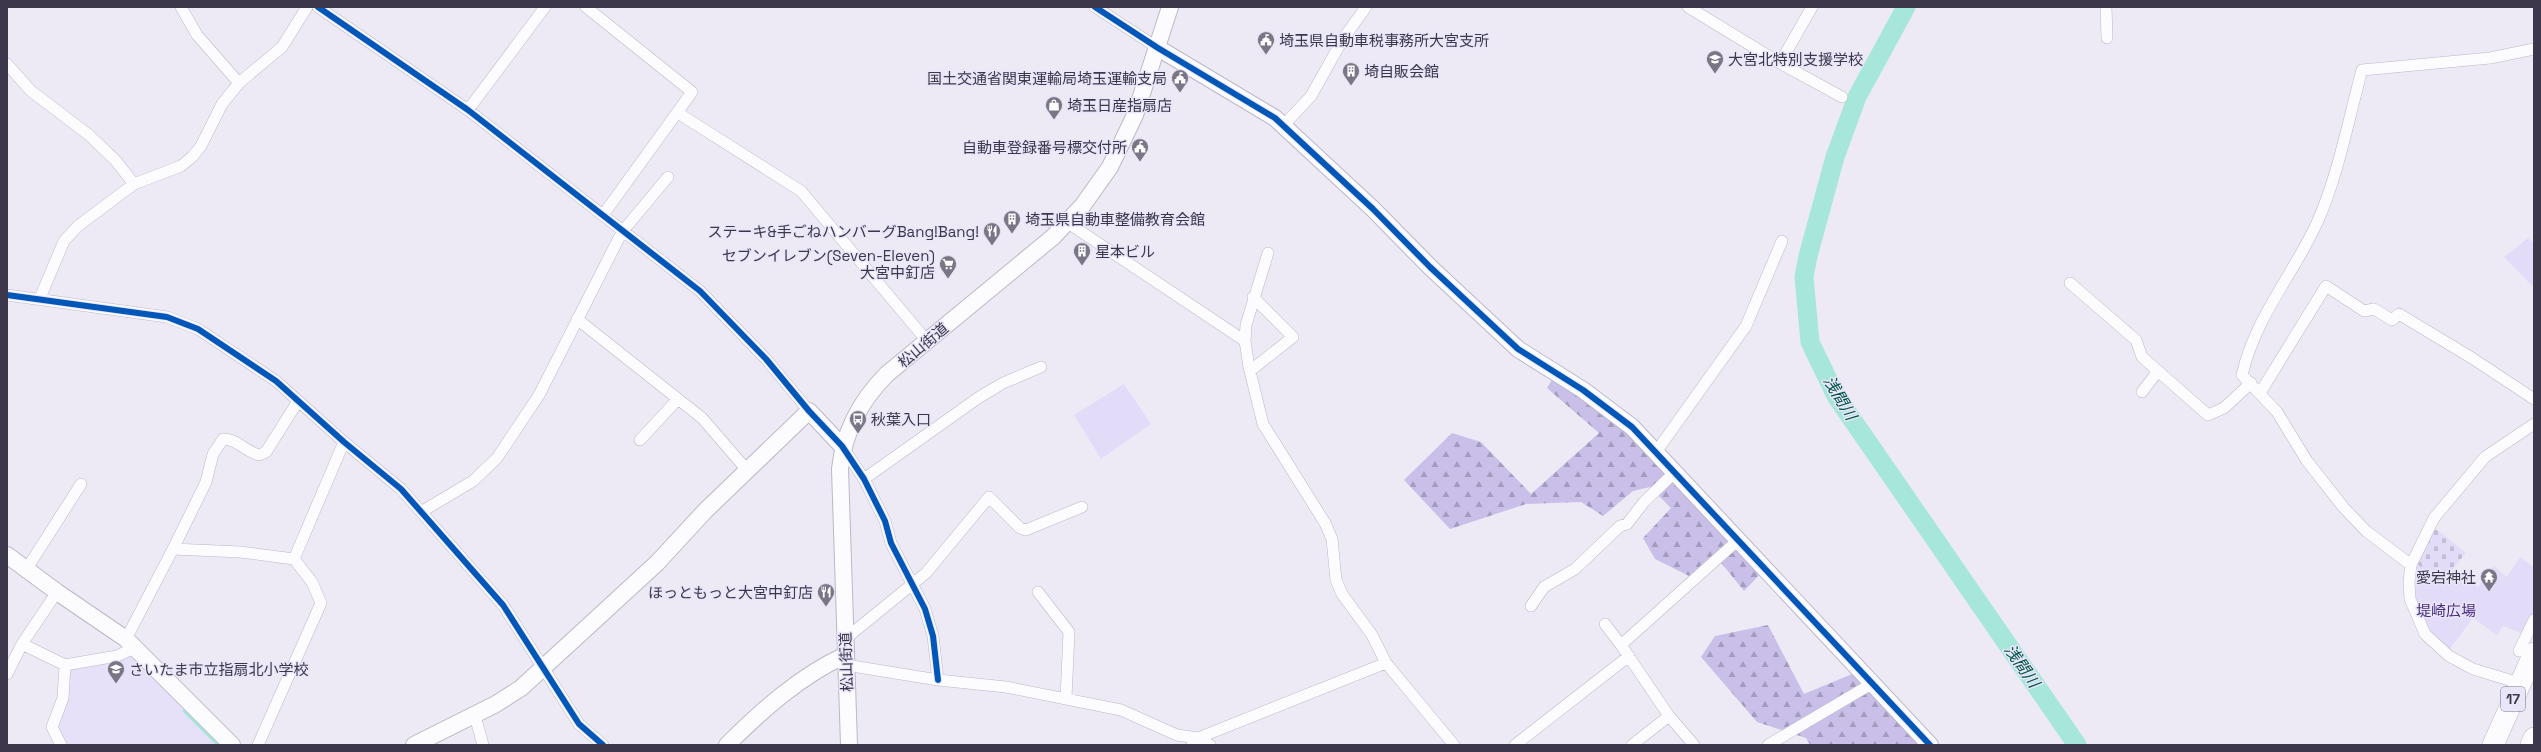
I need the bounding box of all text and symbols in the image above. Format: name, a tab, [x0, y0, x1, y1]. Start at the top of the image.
public building icon: 埼玉県自動車税事務所大宮支所	[1256, 30, 1276, 55]
place label: 埼玉県自動車税事務所大宮支所	[1279, 31, 1489, 50]
school or university icon: 大宮北特別支援学校	[1705, 49, 1725, 74]
place label: 大宮北特別支援学校	[1728, 50, 1863, 69]
building icon: 埼自販会館	[1341, 61, 1361, 86]
place label: 埼自販会館	[1364, 62, 1439, 81]
public building icon: 国土交通省関東運輸局埼玉運輸支局	[1170, 68, 1190, 93]
place label: 国土交通省関東運輸局埼玉運輸支局	[927, 69, 1167, 88]
shop icon: 埼玉日産指扇店	[1044, 95, 1064, 120]
place label: 埼玉日産指扇店	[1067, 96, 1172, 115]
public building icon: 自動車登録番号標交付所	[1130, 137, 1150, 162]
place label: 自動車登録番号標交付所	[962, 138, 1127, 157]
building icon: 埼玉県自動車整備教育会館	[1002, 209, 1022, 234]
place label: 埼玉県自動車整備教育会館	[1025, 210, 1205, 229]
restaurant icon: ステーキ&手ごねハンバーグBang!Bang!	[982, 221, 1002, 246]
place label: ステーキ&手ごねハンバーグBang!Bang!	[708, 222, 979, 241]
building icon: 星本ビル	[1072, 241, 1092, 266]
place label: 星本ビル	[1095, 242, 1155, 261]
place label: セブンイレブン(Seven-Eleven) 大宮中釘店	[722, 246, 935, 282]
supermarket icon: セブンイレブン(Seven-Eleven) 大宮中釘店	[938, 254, 958, 279]
street label: 松山街道	[894, 318, 952, 372]
water label: 浅間川	[1819, 372, 1862, 426]
bus stop icon: 秋葉入口	[848, 409, 868, 434]
place label: 秋葉入口	[871, 410, 931, 429]
temple icon: 愛宕神社	[2479, 567, 2499, 592]
place label: 愛宕神社	[2416, 568, 2476, 587]
restaurant icon: ほっともっと大宮中釘店	[816, 582, 836, 607]
place label: ほっともっと大宮中釘店	[648, 583, 813, 602]
park label: 堤崎広場	[2416, 601, 2476, 620]
street label: 松山街道	[835, 632, 857, 692]
water label: 浅間川	[2000, 640, 2046, 693]
school or university icon: さいたま市立指扇北小学校	[106, 659, 126, 684]
place label: さいたま市立指扇北小学校	[129, 660, 309, 679]
road number: 17	[2501, 687, 2525, 711]

